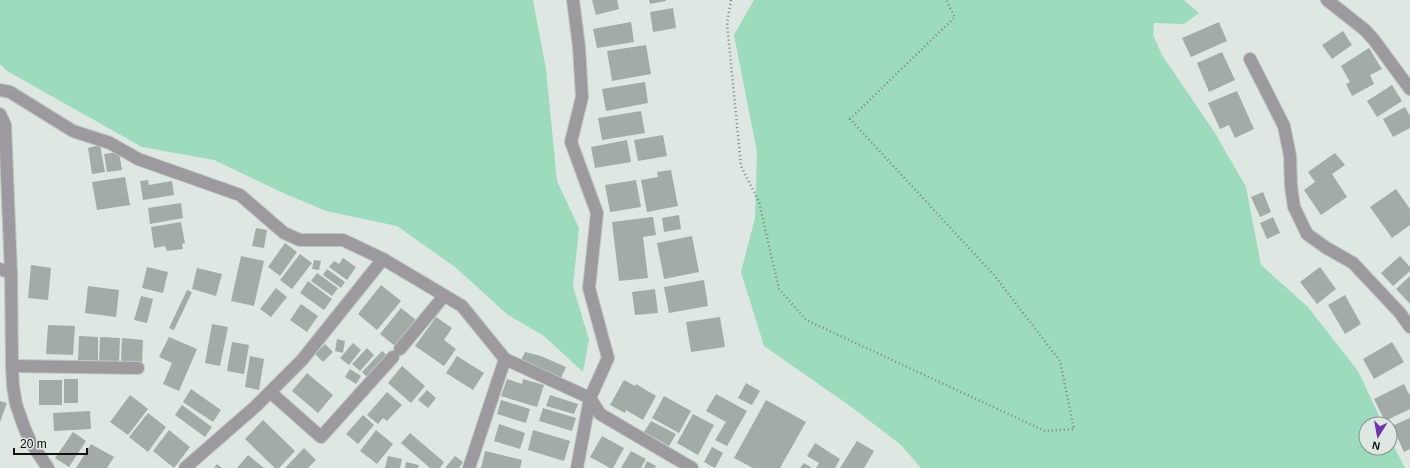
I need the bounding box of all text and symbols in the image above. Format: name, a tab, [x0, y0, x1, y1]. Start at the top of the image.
north arrow	[1358, 416, 1398, 456]
scale bar	[14, 430, 87, 456]
text: 20 m	[20, 437, 47, 451]
text: N	[1371, 439, 1381, 452]

